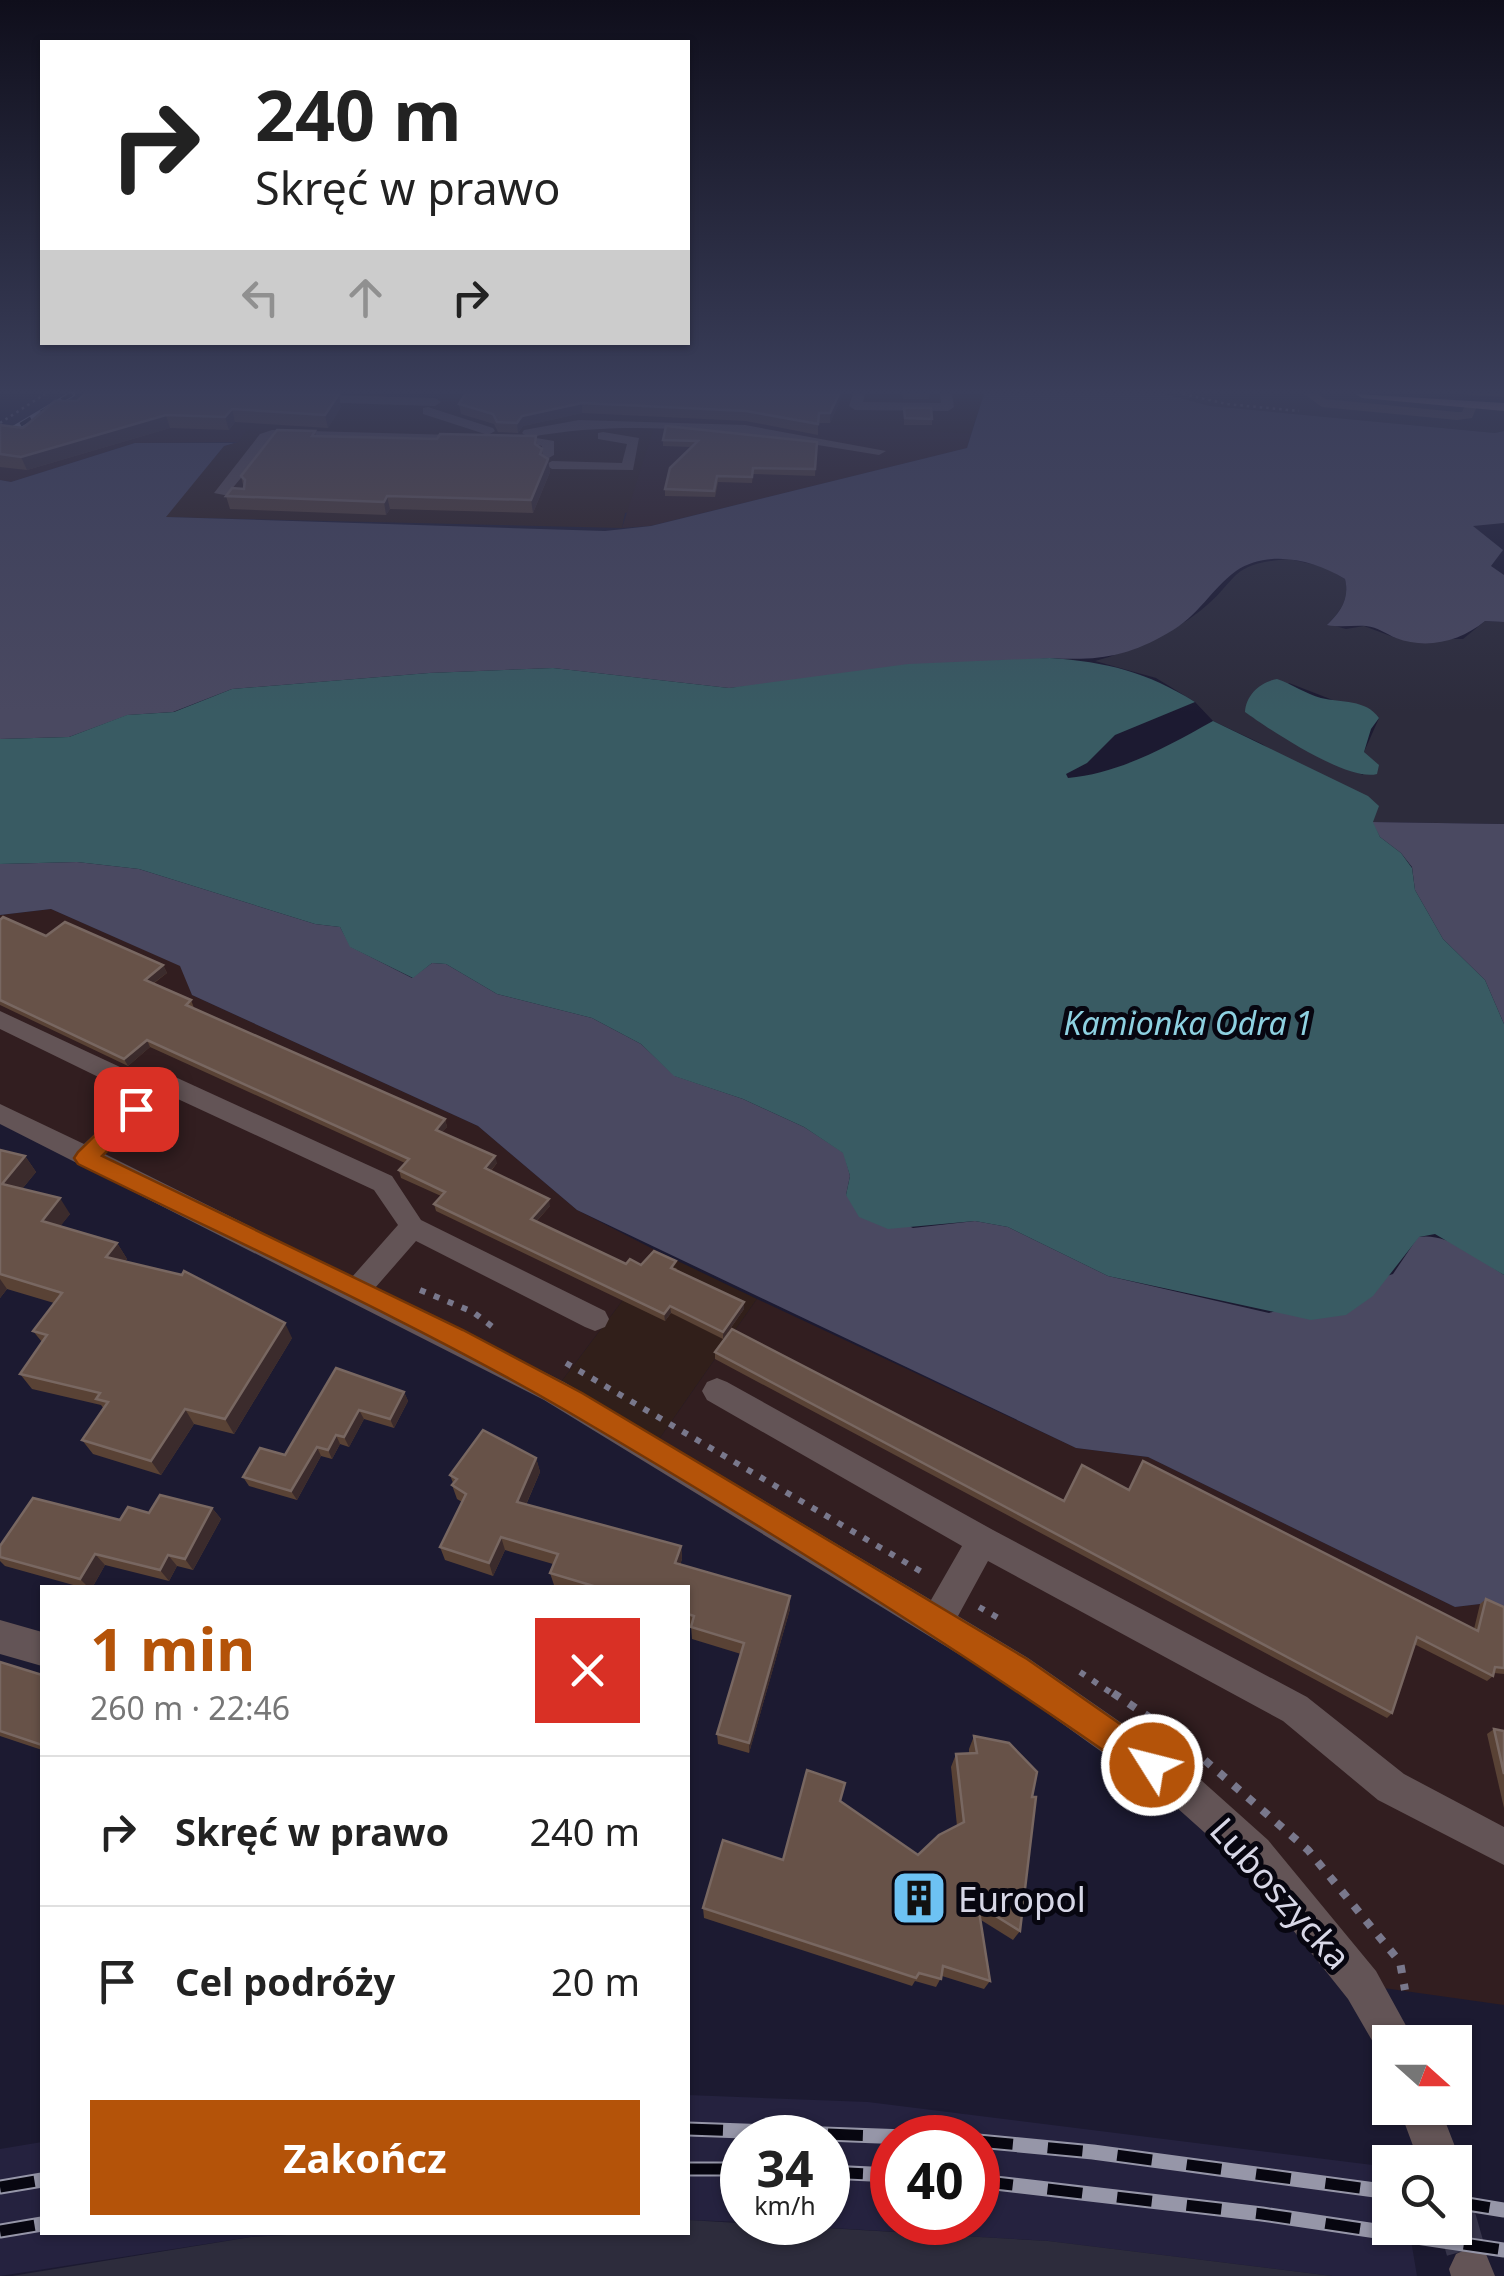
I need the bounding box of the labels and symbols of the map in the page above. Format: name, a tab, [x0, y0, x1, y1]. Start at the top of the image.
water label: Kamionka Odra 1	[1063, 1001, 1313, 1044]
pin	[94, 1067, 179, 1152]
position arrow	[1100, 1713, 1204, 1817]
street label: Luboszycka	[1200, 1807, 1362, 1979]
building icon: Europol	[889, 1868, 949, 1928]
place label: Europol	[958, 1875, 1086, 1922]
north arrow	[1372, 2025, 1472, 2125]
speed limit sign: 40	[870, 2115, 1000, 2245]

